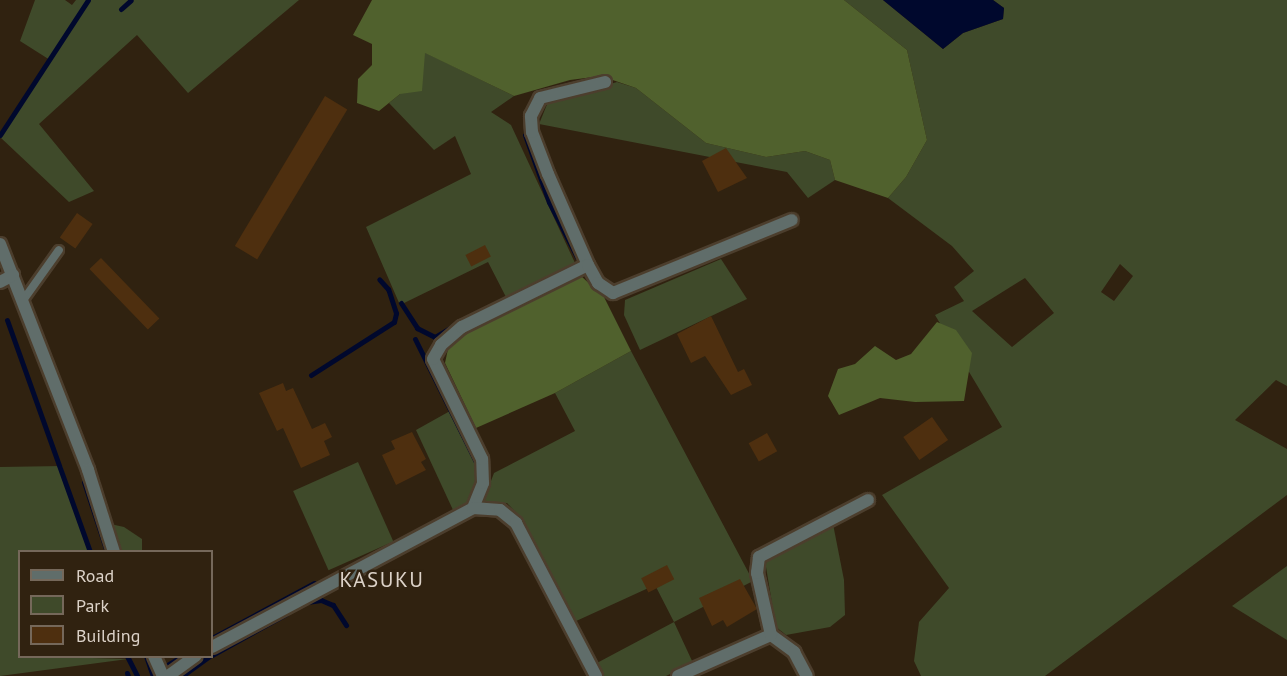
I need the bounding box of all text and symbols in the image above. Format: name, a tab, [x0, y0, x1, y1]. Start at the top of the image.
legend	[18, 550, 213, 658]
text: Road	[76, 564, 114, 587]
district label: KASUKU	[340, 567, 424, 593]
text: Park	[76, 594, 109, 617]
text: Building	[76, 624, 140, 647]

